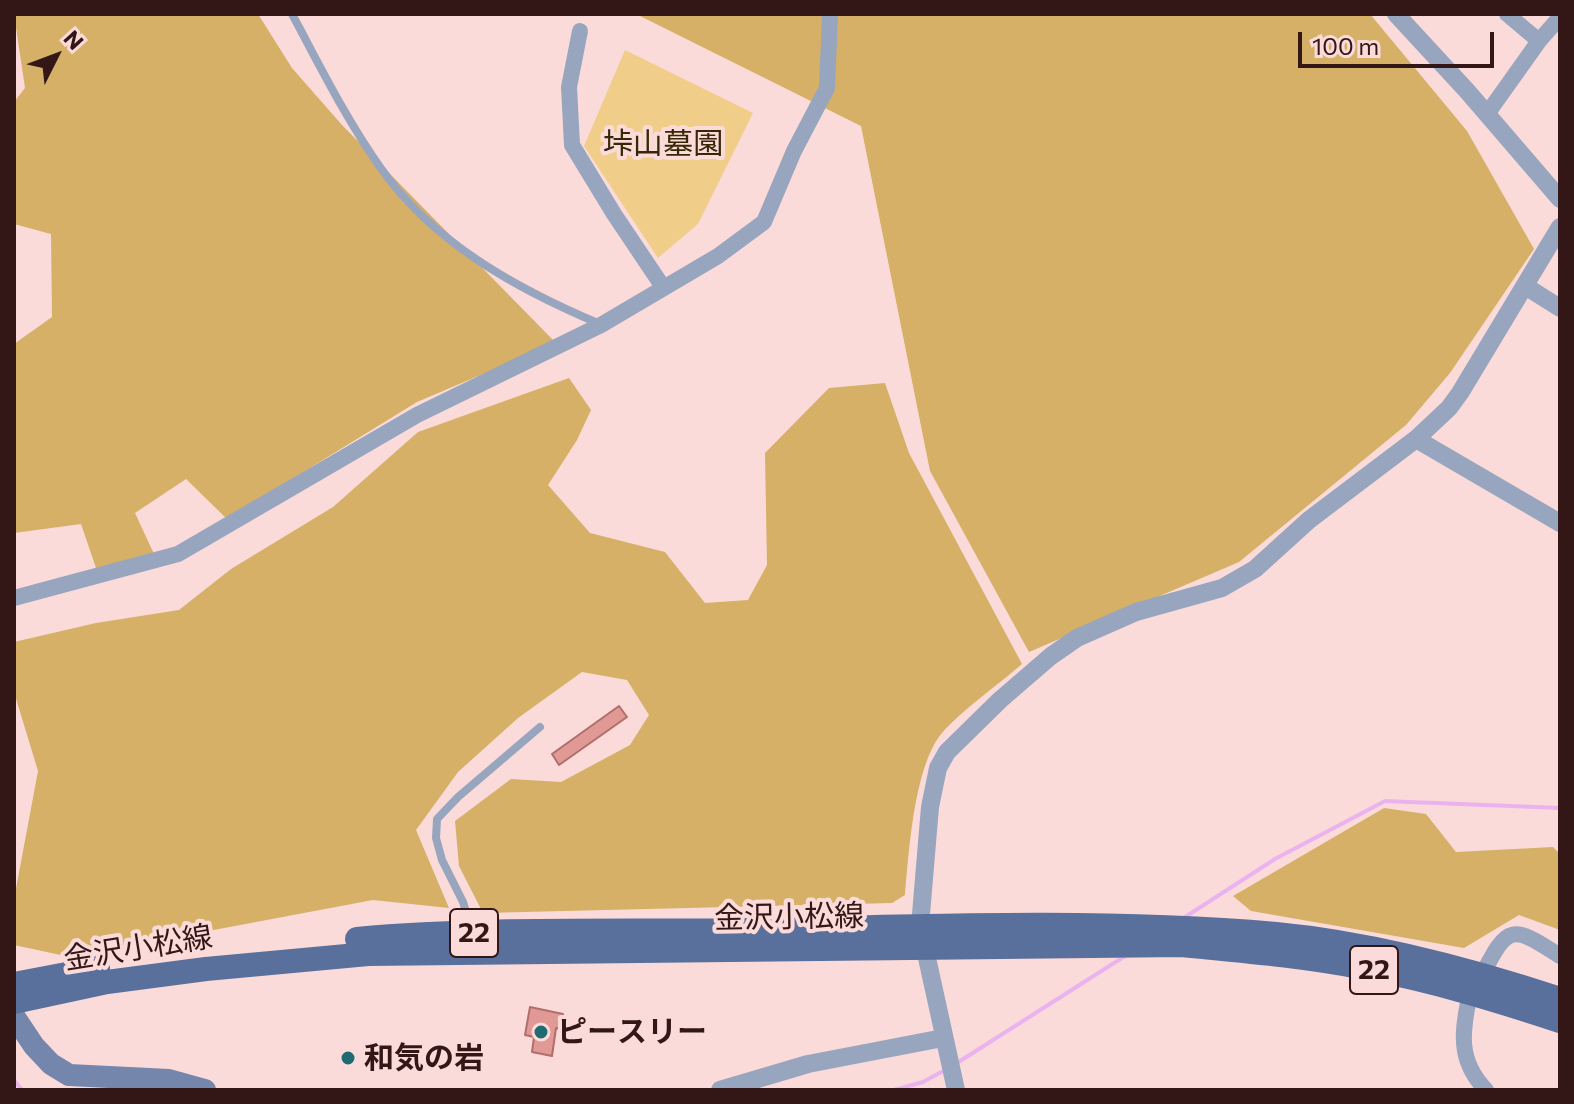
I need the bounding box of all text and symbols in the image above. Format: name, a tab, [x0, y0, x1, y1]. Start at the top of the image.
north arrow	[16, 16, 96, 96]
scale bar	[1302, 16, 1498, 66]
text: N	[59, 24, 90, 55]
text: 100 m	[1312, 31, 1379, 60]
park label: 垰山墓園	[603, 126, 723, 162]
street label: 金沢小松線	[714, 898, 864, 936]
road number: 22	[450, 909, 498, 957]
street label: 金沢小松線	[61, 918, 215, 978]
road number: 22	[1350, 946, 1398, 994]
place label: ピースリー	[557, 1014, 707, 1050]
marker: ピースリー	[532, 1023, 550, 1041]
place label: 和気の岩	[364, 1040, 484, 1076]
marker: 和気の岩	[339, 1049, 357, 1067]

